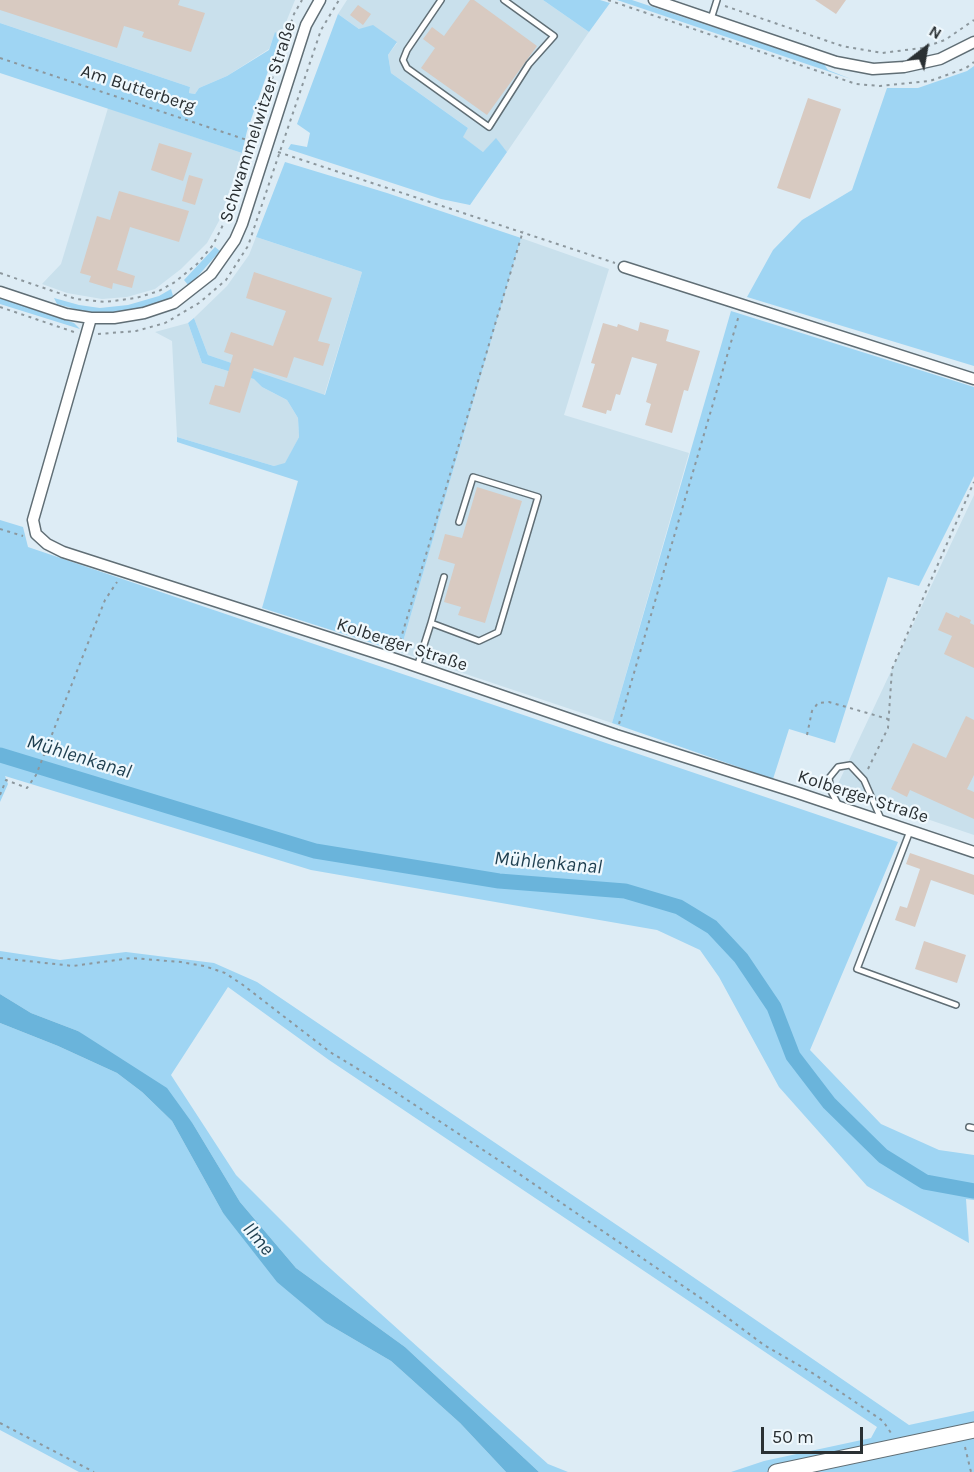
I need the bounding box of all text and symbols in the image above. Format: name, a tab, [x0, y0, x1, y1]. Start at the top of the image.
north arrow	[896, 18, 956, 78]
street label: Schwammelwitzer Straße	[215, 19, 301, 225]
text: N	[926, 21, 945, 43]
street label: Am Butterberg	[78, 60, 198, 118]
street label: Kolberger Straße	[334, 614, 470, 676]
water label: Mühlenkanal	[24, 730, 134, 784]
street label: Kolberger Straße	[795, 766, 931, 828]
water label: Mühlenkanal	[493, 846, 603, 880]
water label: Ilme	[237, 1217, 279, 1261]
scale bar	[764, 1415, 866, 1453]
text: 50 m	[772, 1426, 814, 1448]

